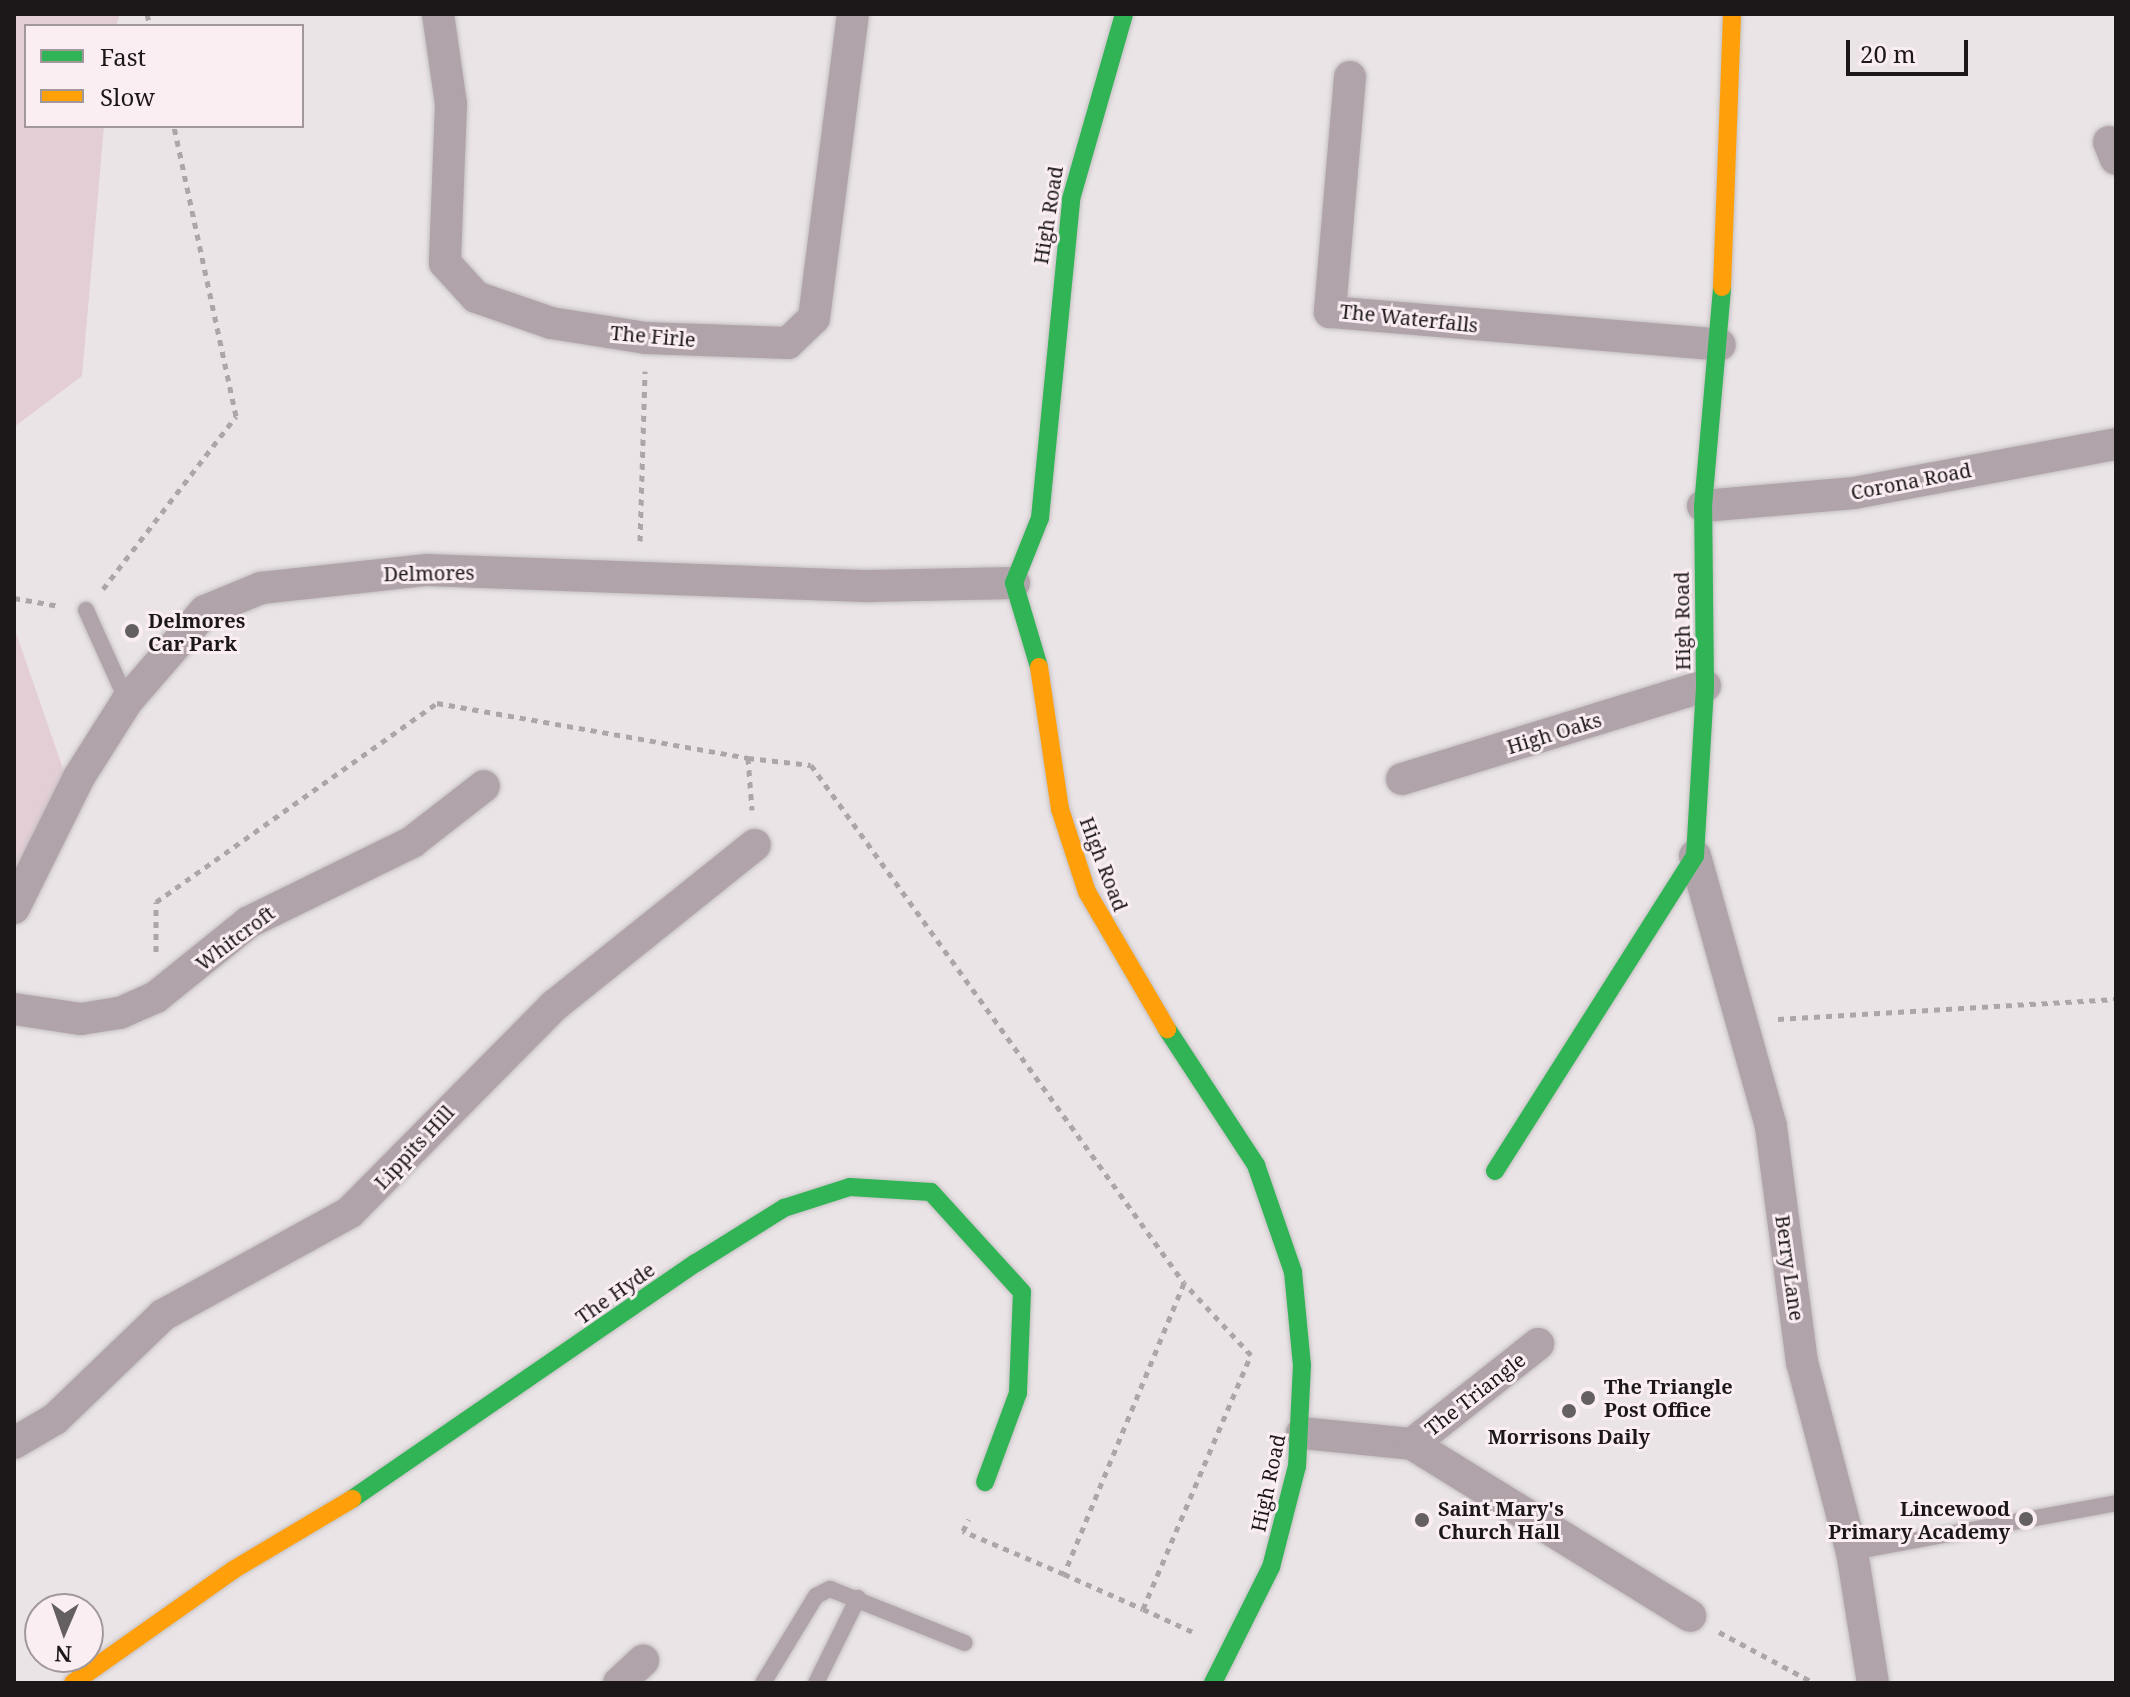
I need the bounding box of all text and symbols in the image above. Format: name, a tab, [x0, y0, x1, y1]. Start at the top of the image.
legend	[24, 24, 304, 128]
scale bar	[1850, 24, 1972, 74]
text: 20 m	[1860, 37, 1916, 70]
text: Fast	[100, 40, 146, 73]
text: Slow	[100, 80, 155, 113]
street label: High Road	[1028, 164, 1068, 266]
street label: The Waterfalls	[1339, 299, 1479, 337]
street label: The Firle	[609, 320, 697, 352]
street label: Corona Road	[1849, 458, 1973, 504]
street label: Delmores	[383, 560, 475, 586]
street label: High Road	[1669, 571, 1695, 671]
place label: Delmores Car Park	[148, 608, 245, 655]
marker: Delmores Car Park	[123, 622, 141, 640]
street label: High Oaks	[1504, 707, 1604, 759]
street label: High Road	[1075, 813, 1133, 915]
street label: Whitcroft	[191, 901, 279, 975]
street label: Lippits Hill	[369, 1100, 459, 1194]
street label: Berry Lane	[1771, 1214, 1809, 1322]
street label: The Hyde	[571, 1257, 659, 1329]
street label: The Triangle	[1420, 1347, 1530, 1441]
place label: The Triangle Post Office	[1604, 1374, 1733, 1421]
marker: The Triangle Post Office	[1579, 1389, 1597, 1407]
marker: Morrisons Daily	[1560, 1402, 1578, 1420]
place label: Morrisons Daily	[1488, 1424, 1650, 1448]
street label: High Road	[1246, 1432, 1290, 1534]
place label: Saint Mary's Church Hall	[1438, 1496, 1564, 1543]
place label: Lincewood Primary Academy	[1828, 1496, 2010, 1543]
marker: Lincewood Primary Academy	[2017, 1510, 2035, 1528]
marker: Saint Mary's Church Hall	[1413, 1511, 1431, 1529]
north arrow	[24, 1593, 104, 1673]
text: N	[54, 1640, 72, 1670]

